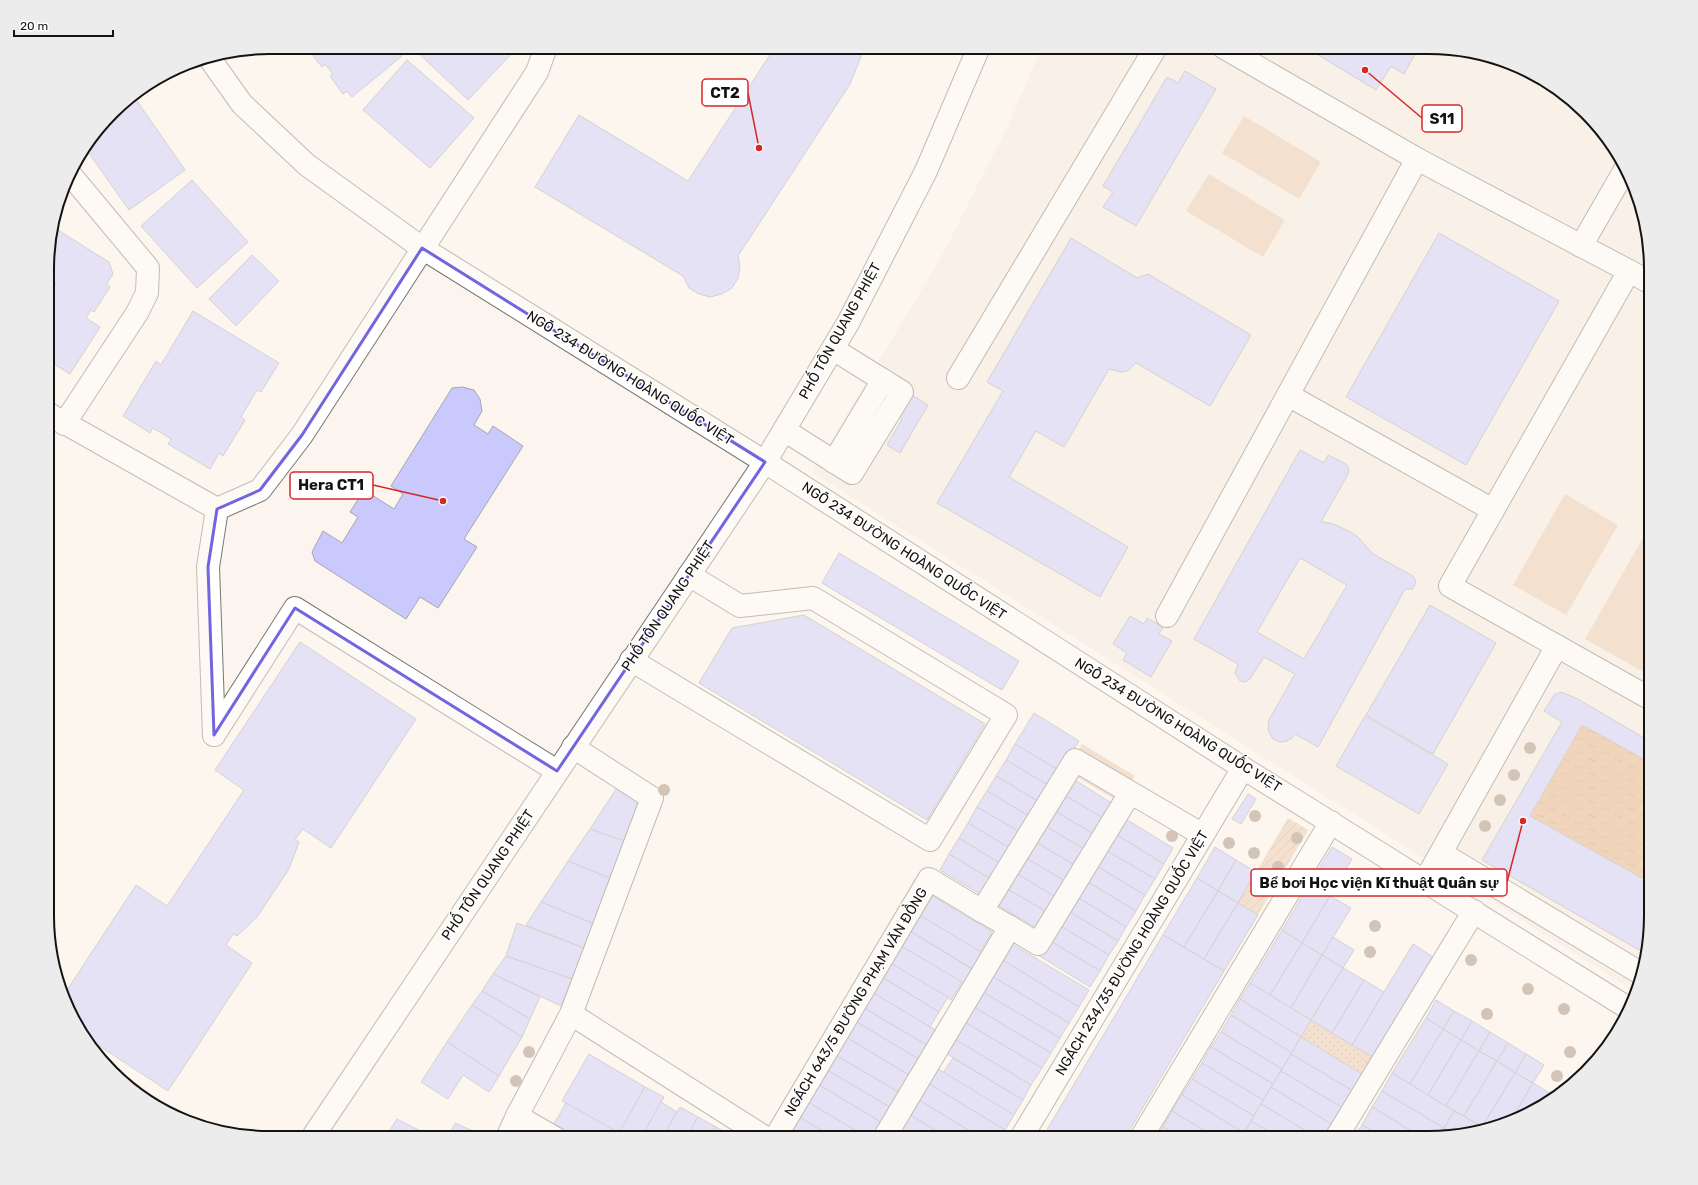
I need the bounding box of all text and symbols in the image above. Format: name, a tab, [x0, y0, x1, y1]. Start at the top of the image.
scale bar	[14, 12, 113, 38]
text: 20 m	[20, 19, 48, 33]
callout: CT2	[702, 79, 748, 106]
text: CT2	[710, 84, 740, 102]
callout: S11	[1422, 105, 1462, 132]
text: S11	[1430, 110, 1454, 128]
street label: PHỐ TÔN QUANG PHIỆT	[793, 258, 885, 402]
street label: NGÕ 234 ĐƯỜNG HOÀNG QUỐC VIỆT	[524, 305, 738, 449]
callout: Hera CT1	[290, 472, 373, 499]
text: Hera CT1	[298, 476, 364, 494]
street label: NGÕ 234 ĐƯỜNG HOÀNG QUỐC VIỆT	[799, 476, 1011, 624]
street label: PHỐ TÔN QUANG PHIỆT	[616, 536, 718, 674]
street label: NGÕ 234 ĐƯỜNG HOÀNG QUỐC VIỆT	[1072, 652, 1286, 796]
street label: PHỐ TÔN QUANG PHIỆT	[436, 805, 538, 943]
street label: NGÁCH 234/35 ĐƯỜNG HOÀNG QUỐC VIỆT	[1050, 826, 1212, 1078]
callout: Bể bơi Học viện Kĩ thuật Quân sự	[1251, 869, 1507, 896]
text: Bể bơi Học viện Kĩ thuật Quân sự	[1259, 874, 1499, 892]
street label: NGÁCH 643/5 ĐƯỜNG PHẠM VĂN ĐỒNG	[779, 883, 931, 1119]

